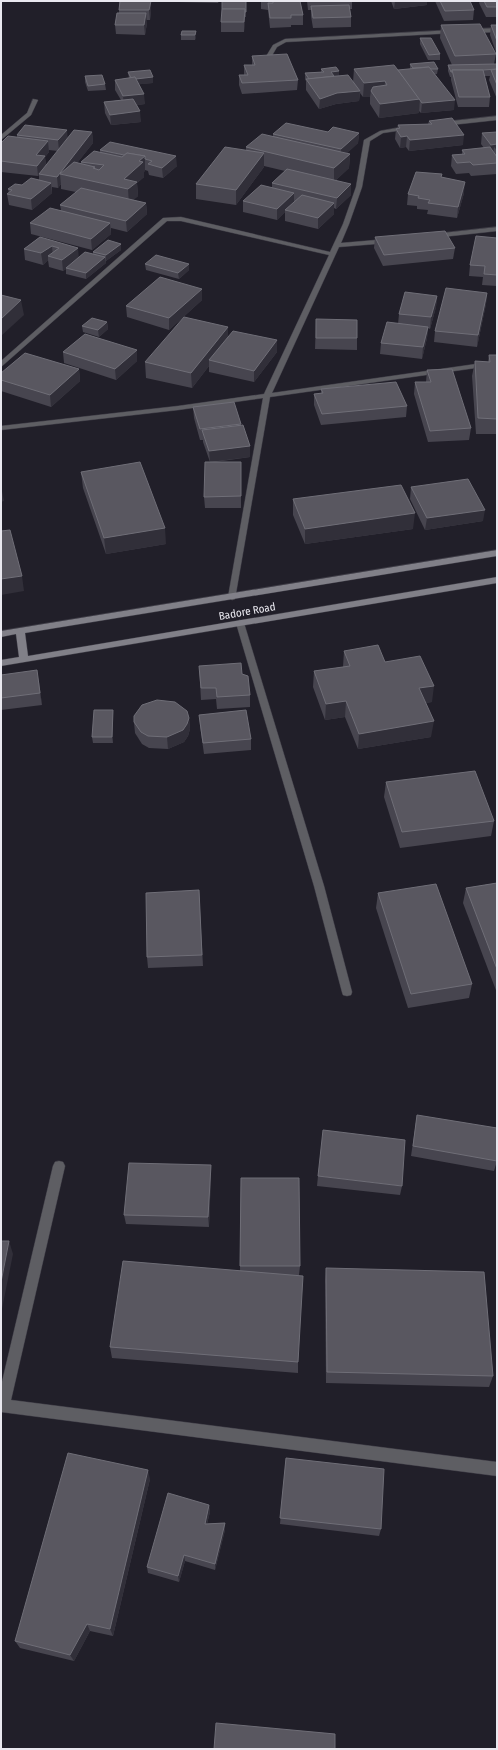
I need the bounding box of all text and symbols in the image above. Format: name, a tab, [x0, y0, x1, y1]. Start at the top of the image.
street label: Badore Road	[218, 600, 277, 623]

